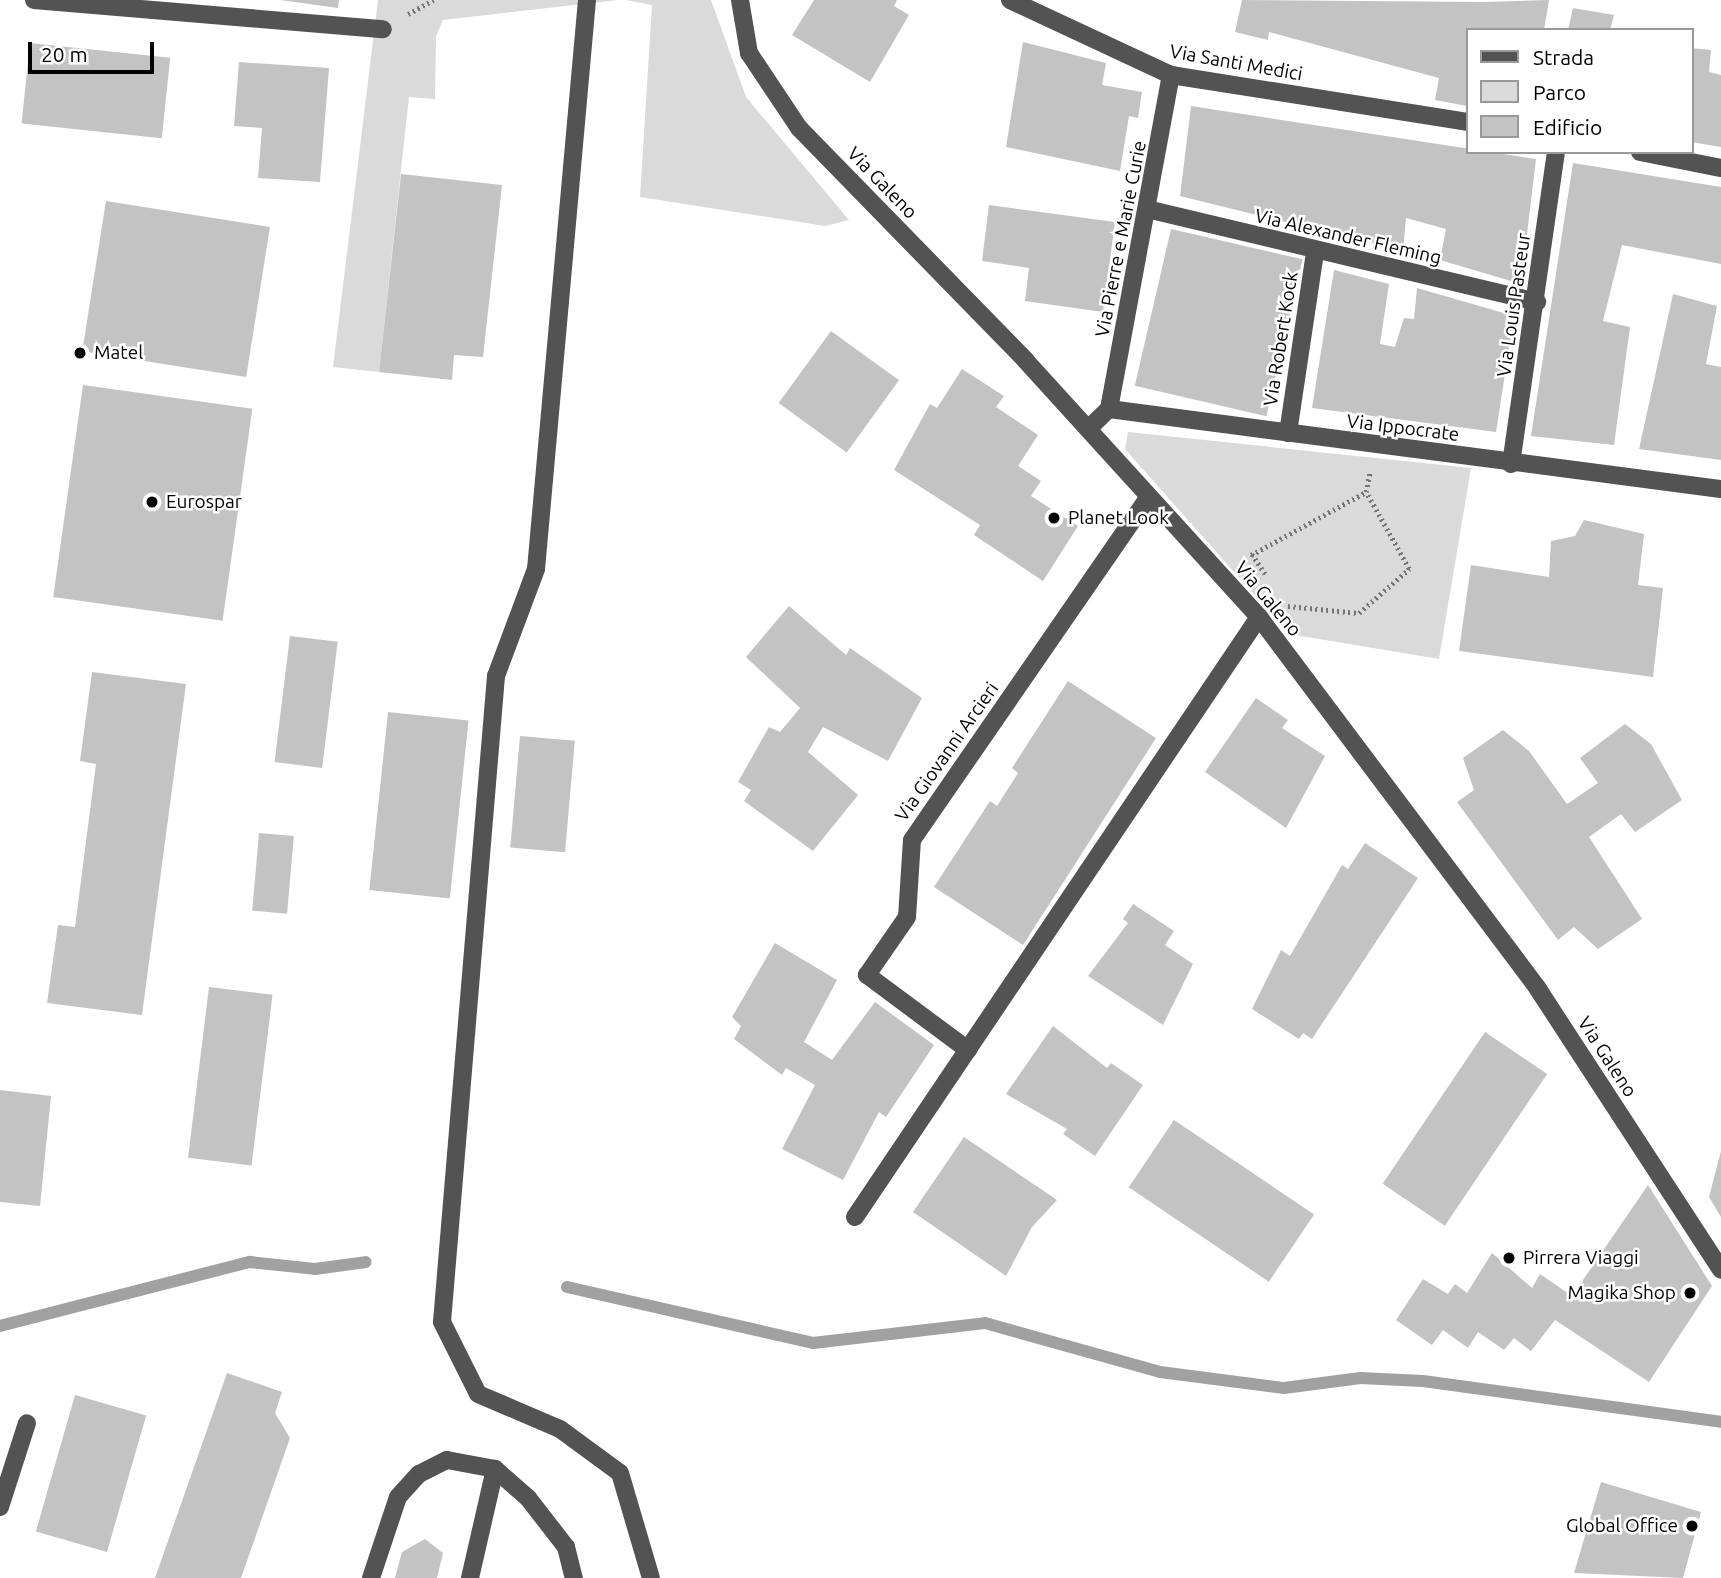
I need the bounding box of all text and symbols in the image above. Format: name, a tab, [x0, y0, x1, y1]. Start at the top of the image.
scale bar	[32, 28, 158, 72]
legend	[1466, 28, 1693, 154]
street label: Via Santi Medici	[1168, 40, 1304, 86]
text: 20 m	[41, 42, 88, 66]
text: Strada	[1533, 45, 1594, 69]
text: Parco	[1533, 80, 1586, 104]
text: Edificio	[1533, 115, 1602, 139]
street label: Via Pierre e Marie Curie	[1091, 139, 1151, 339]
street label: Via Galeno	[842, 142, 922, 224]
street label: Via Alexander Fleming	[1252, 204, 1444, 270]
street label: Via Louis Pasteur	[1493, 231, 1535, 379]
street label: Via Robert Kock	[1259, 270, 1303, 408]
place label: Matel	[94, 342, 143, 364]
marker: Matel	[72, 345, 88, 361]
street label: Via Ippocrate	[1345, 410, 1461, 446]
place label: Eurospar	[166, 491, 242, 513]
marker: Eurospar	[144, 494, 160, 510]
place label: Planet Look	[1068, 507, 1169, 529]
marker: Planet Look	[1046, 510, 1062, 526]
street label: Via Galeno	[1230, 557, 1306, 641]
street label: Via Giovanni Arcieri	[890, 678, 1004, 826]
street label: Via Galeno	[1573, 1013, 1641, 1101]
place label: Pirrera Viaggi	[1523, 1247, 1639, 1269]
marker: Pirrera Viaggi	[1501, 1250, 1517, 1266]
place label: Magika Shop	[1567, 1282, 1676, 1304]
marker: Magika Shop	[1682, 1285, 1698, 1301]
place label: Global Office	[1566, 1515, 1678, 1537]
marker: Global Office	[1684, 1518, 1700, 1534]

